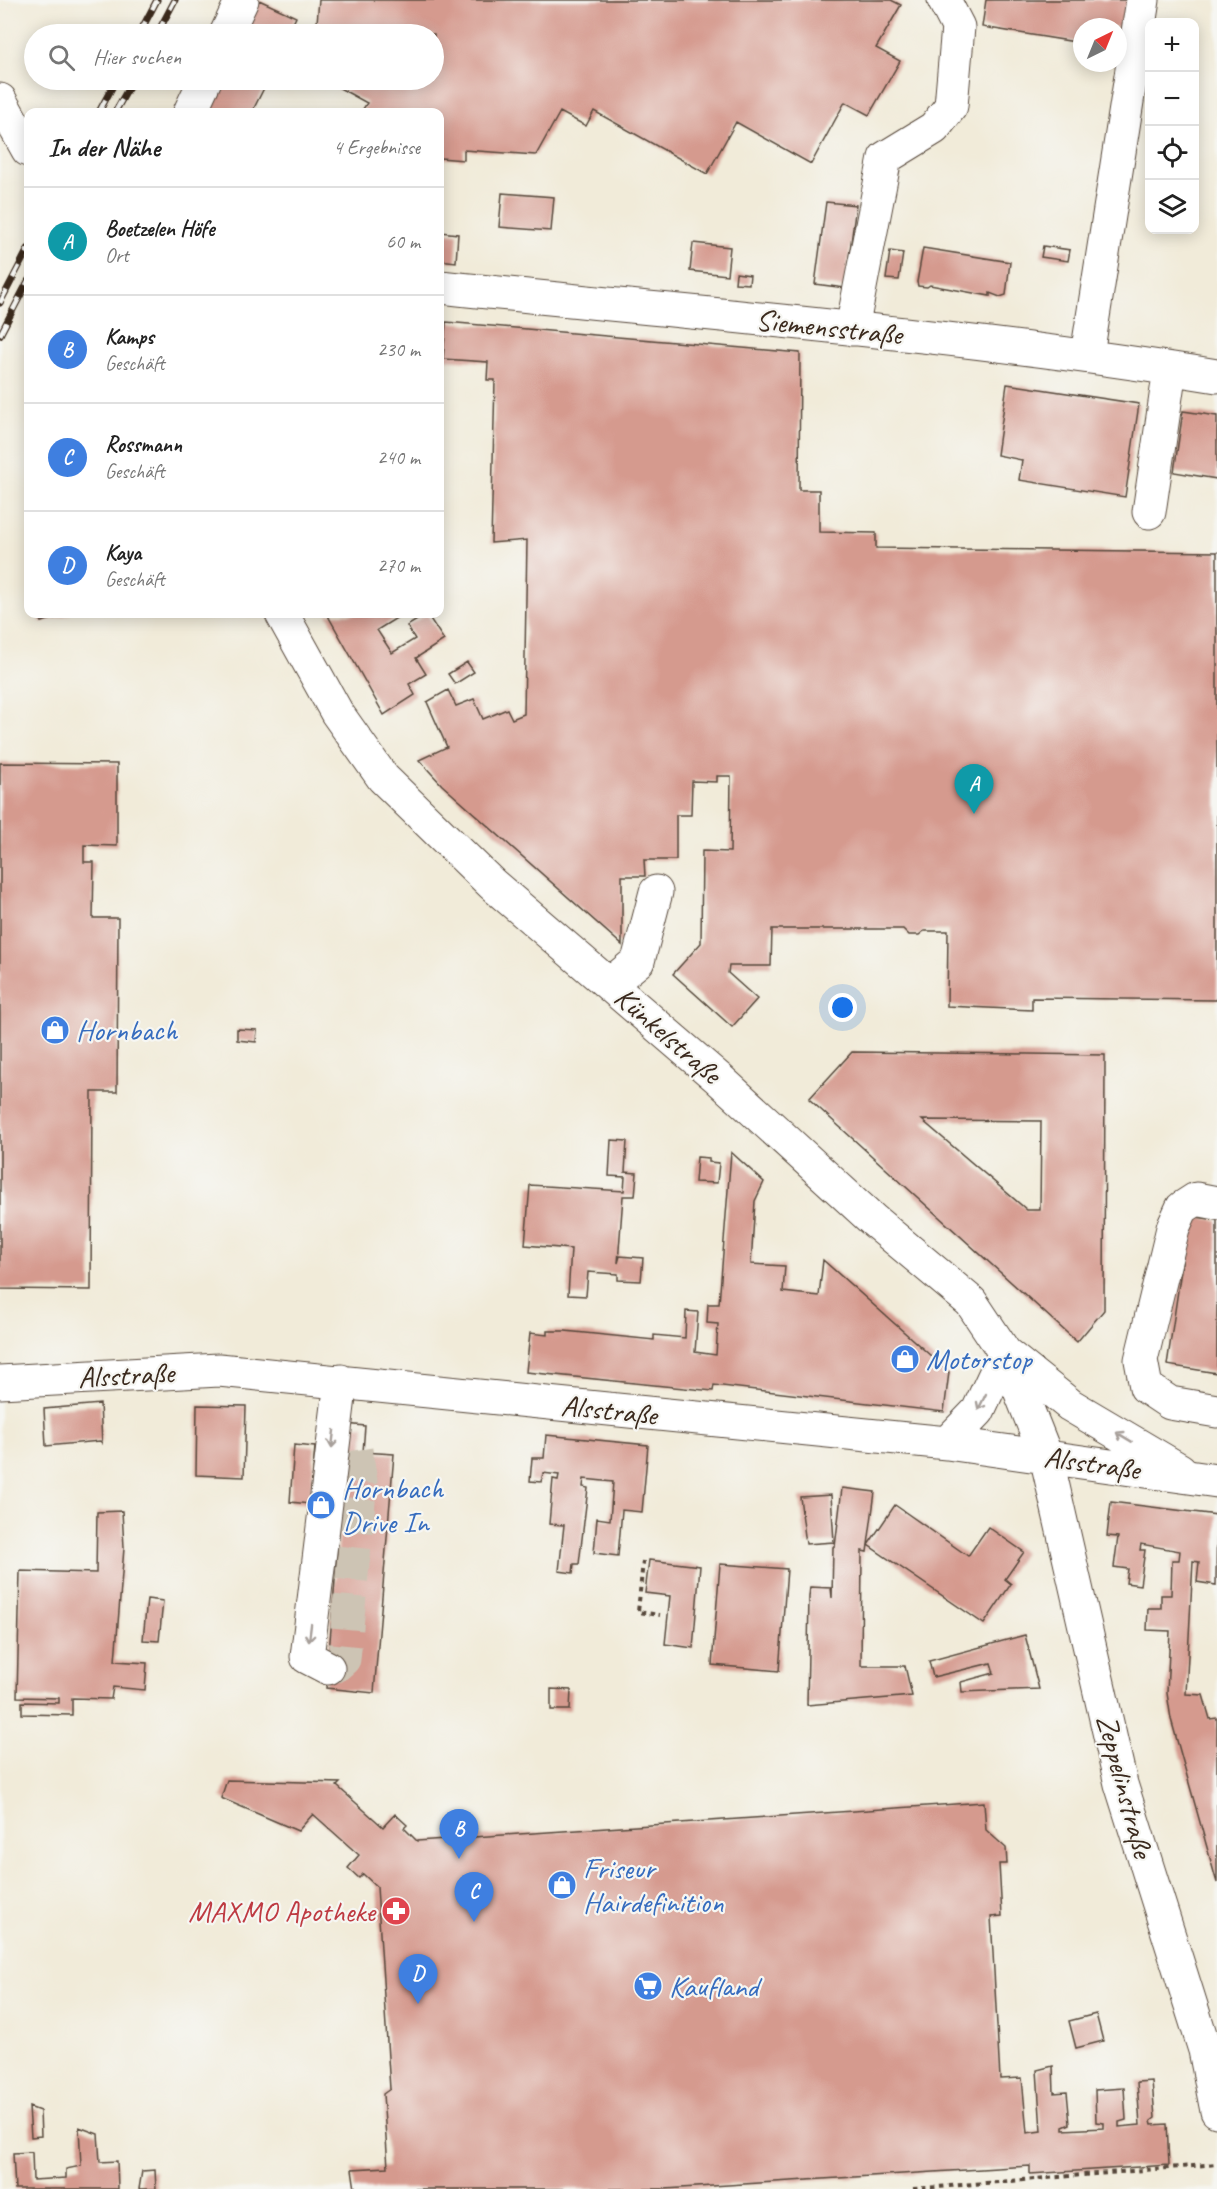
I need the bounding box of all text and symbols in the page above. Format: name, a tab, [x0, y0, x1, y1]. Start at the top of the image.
north arrow	[1073, 18, 1127, 72]
map controls	[1145, 18, 1199, 234]
button: +	[1145, 18, 1199, 72]
search box	[24, 24, 444, 90]
icon: search	[45, 41, 78, 74]
text: Hier suchen	[93, 43, 181, 71]
button: −	[1145, 72, 1199, 126]
button: locate	[1145, 126, 1199, 180]
text: In der Nähe	[48, 131, 160, 164]
text: 4 Ergebnisse	[333, 135, 420, 160]
button: layers	[1145, 180, 1199, 234]
text: Boetzelen Höfe	[105, 215, 214, 243]
text: A	[62, 229, 73, 254]
text: 60 m	[386, 229, 420, 254]
text: Ort	[105, 243, 129, 268]
street label: Siemensstraße	[754, 300, 906, 354]
text: Kamps	[105, 323, 154, 351]
text: B	[62, 337, 73, 362]
text: 230 m	[377, 337, 420, 362]
text: Geschäft	[105, 351, 165, 376]
text: Rossmann	[105, 431, 182, 459]
text: C	[63, 445, 72, 470]
text: 240 m	[377, 445, 420, 470]
text: Geschäft	[105, 459, 165, 484]
text: Kaya	[105, 539, 141, 567]
text: D	[62, 553, 73, 578]
text: 270 m	[377, 553, 420, 578]
text: Geschäft	[105, 567, 165, 592]
pin: A	[954, 764, 994, 814]
street label: Künkelstraße	[606, 978, 731, 1093]
your location	[828, 993, 857, 1022]
place label: Hornbach	[76, 1011, 179, 1049]
shop icon: Hornbach	[39, 1014, 71, 1046]
place label: Motorstop	[926, 1340, 1033, 1378]
shop icon: Motorstop	[889, 1343, 921, 1375]
street label: Alsstraße	[77, 1353, 177, 1396]
street label: Alsstraße	[559, 1386, 661, 1434]
one-way arrow	[976, 1393, 988, 1411]
one-way arrow	[328, 1429, 339, 1448]
one-way arrow	[1116, 1431, 1133, 1443]
street label: Alsstraße	[1042, 1437, 1144, 1489]
place label: Hornbach Drive In	[342, 1469, 445, 1541]
shop icon: Hornbach Drive In	[305, 1489, 337, 1521]
one-way arrow	[304, 1622, 315, 1642]
street label: Zeppelinstraße	[1088, 1710, 1163, 1864]
pin: B	[440, 1810, 478, 1859]
place label: Friseur Hairdefinition	[583, 1849, 724, 1921]
shop icon: Friseur Hairdefinition	[546, 1869, 578, 1901]
pin: C	[454, 1872, 494, 1922]
place label: MAXMO Apotheke	[188, 1892, 377, 1930]
pharmacy icon: MAXMO Apotheke	[380, 1895, 412, 1927]
pin: D	[398, 1954, 438, 2004]
place label: Kaufland	[669, 1967, 763, 2005]
supermarket icon: Kaufland	[632, 1970, 664, 2002]

